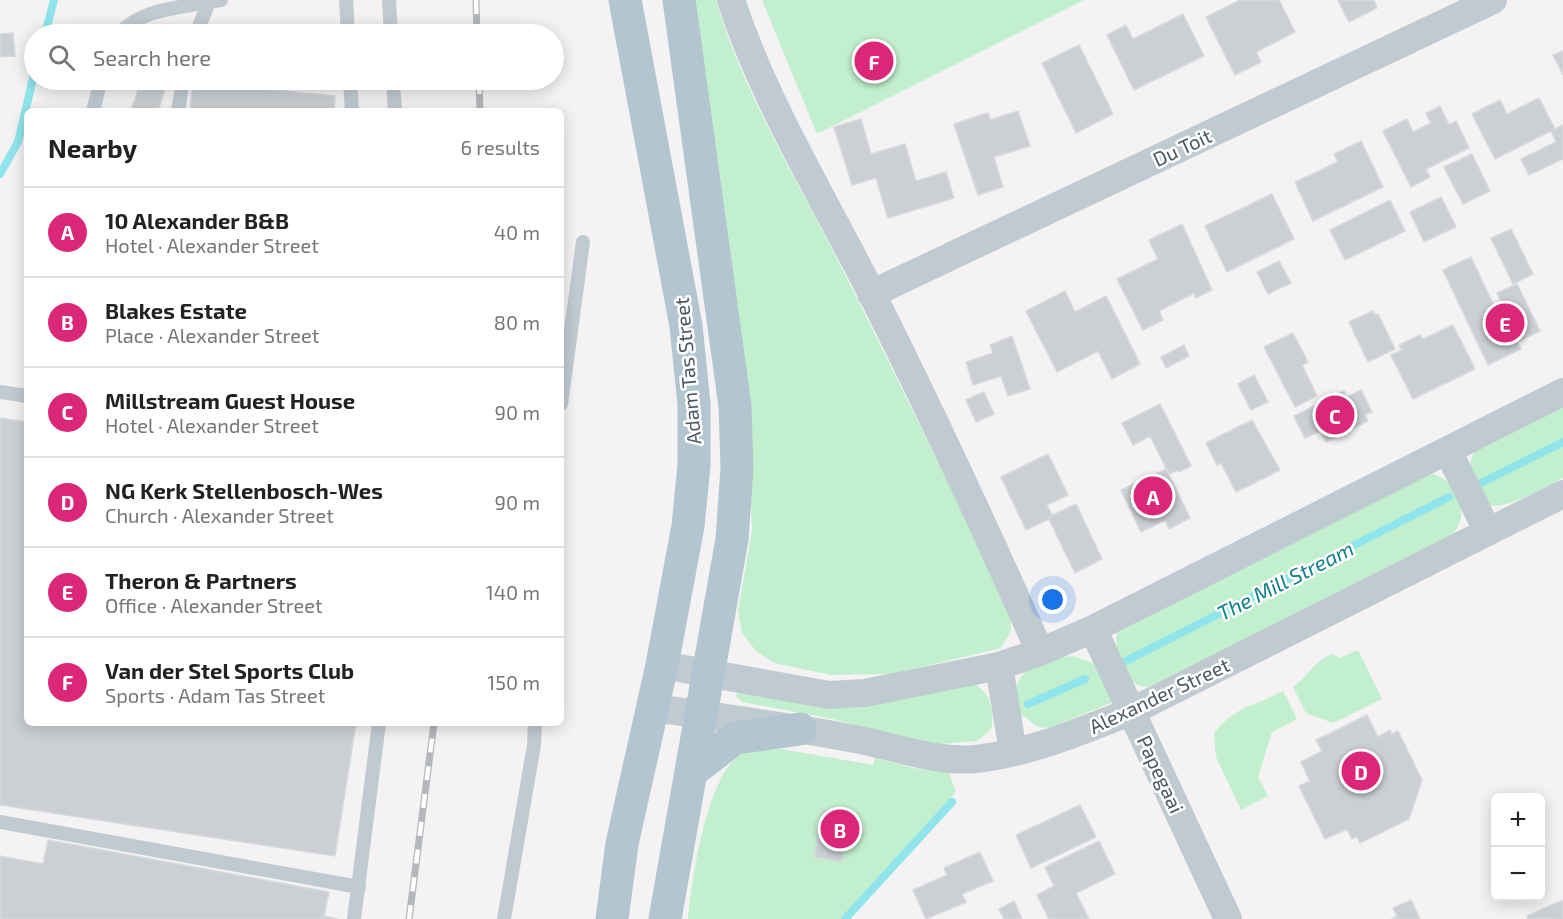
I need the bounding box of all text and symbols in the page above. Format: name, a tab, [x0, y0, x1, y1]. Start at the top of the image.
search box	[24, 24, 564, 90]
pin: F	[854, 38, 894, 84]
icon: search	[45, 41, 78, 74]
text: Search here	[93, 44, 211, 70]
street label: Du Toit	[1149, 123, 1216, 171]
text: Nearby	[48, 132, 137, 163]
text: 6 results	[460, 135, 540, 159]
text: 10 Alexander B&B	[105, 207, 289, 233]
text: A	[61, 220, 74, 244]
text: 40 m	[494, 220, 540, 244]
text: Hotel · Alexander Street	[105, 233, 319, 257]
street label: Adam Tas Street	[669, 296, 705, 445]
text: Blakes Estate	[105, 297, 247, 323]
pin: E	[1486, 300, 1524, 346]
text: B	[61, 310, 74, 334]
text: 80 m	[494, 310, 540, 334]
text: Place · Alexander Street	[105, 323, 319, 347]
text: Millstream Guest House	[105, 387, 355, 413]
pin: C	[1316, 392, 1354, 438]
text: C	[62, 400, 73, 424]
text: 90 m	[495, 400, 540, 424]
text: Hotel · Alexander Street	[105, 413, 319, 437]
pin: A	[1134, 474, 1172, 518]
text: NG Kerk Stellenbosch-Wes	[105, 477, 383, 503]
text: D	[61, 490, 74, 514]
text: 90 m	[495, 490, 540, 514]
text: Church · Alexander Street	[105, 503, 334, 527]
water label: The Mill Stream	[1213, 535, 1357, 625]
text: Theron & Partners	[105, 567, 297, 593]
text: E	[62, 580, 73, 604]
text: 140 m	[486, 580, 540, 604]
your location	[1038, 585, 1067, 614]
text: Office · Alexander Street	[105, 593, 323, 617]
street label: Alexander Street	[1085, 652, 1233, 738]
text: Van der Stel Sports Club	[105, 657, 354, 683]
text: F	[62, 670, 73, 694]
text: 150 m	[487, 670, 540, 694]
text: Sports · Adam Tas Street	[105, 683, 325, 707]
street label: Papegaai	[1133, 731, 1189, 817]
pin: D	[1342, 748, 1380, 794]
map controls	[1491, 793, 1545, 901]
button: +	[1491, 793, 1545, 847]
pin: B	[820, 806, 860, 852]
button: −	[1491, 847, 1545, 901]

